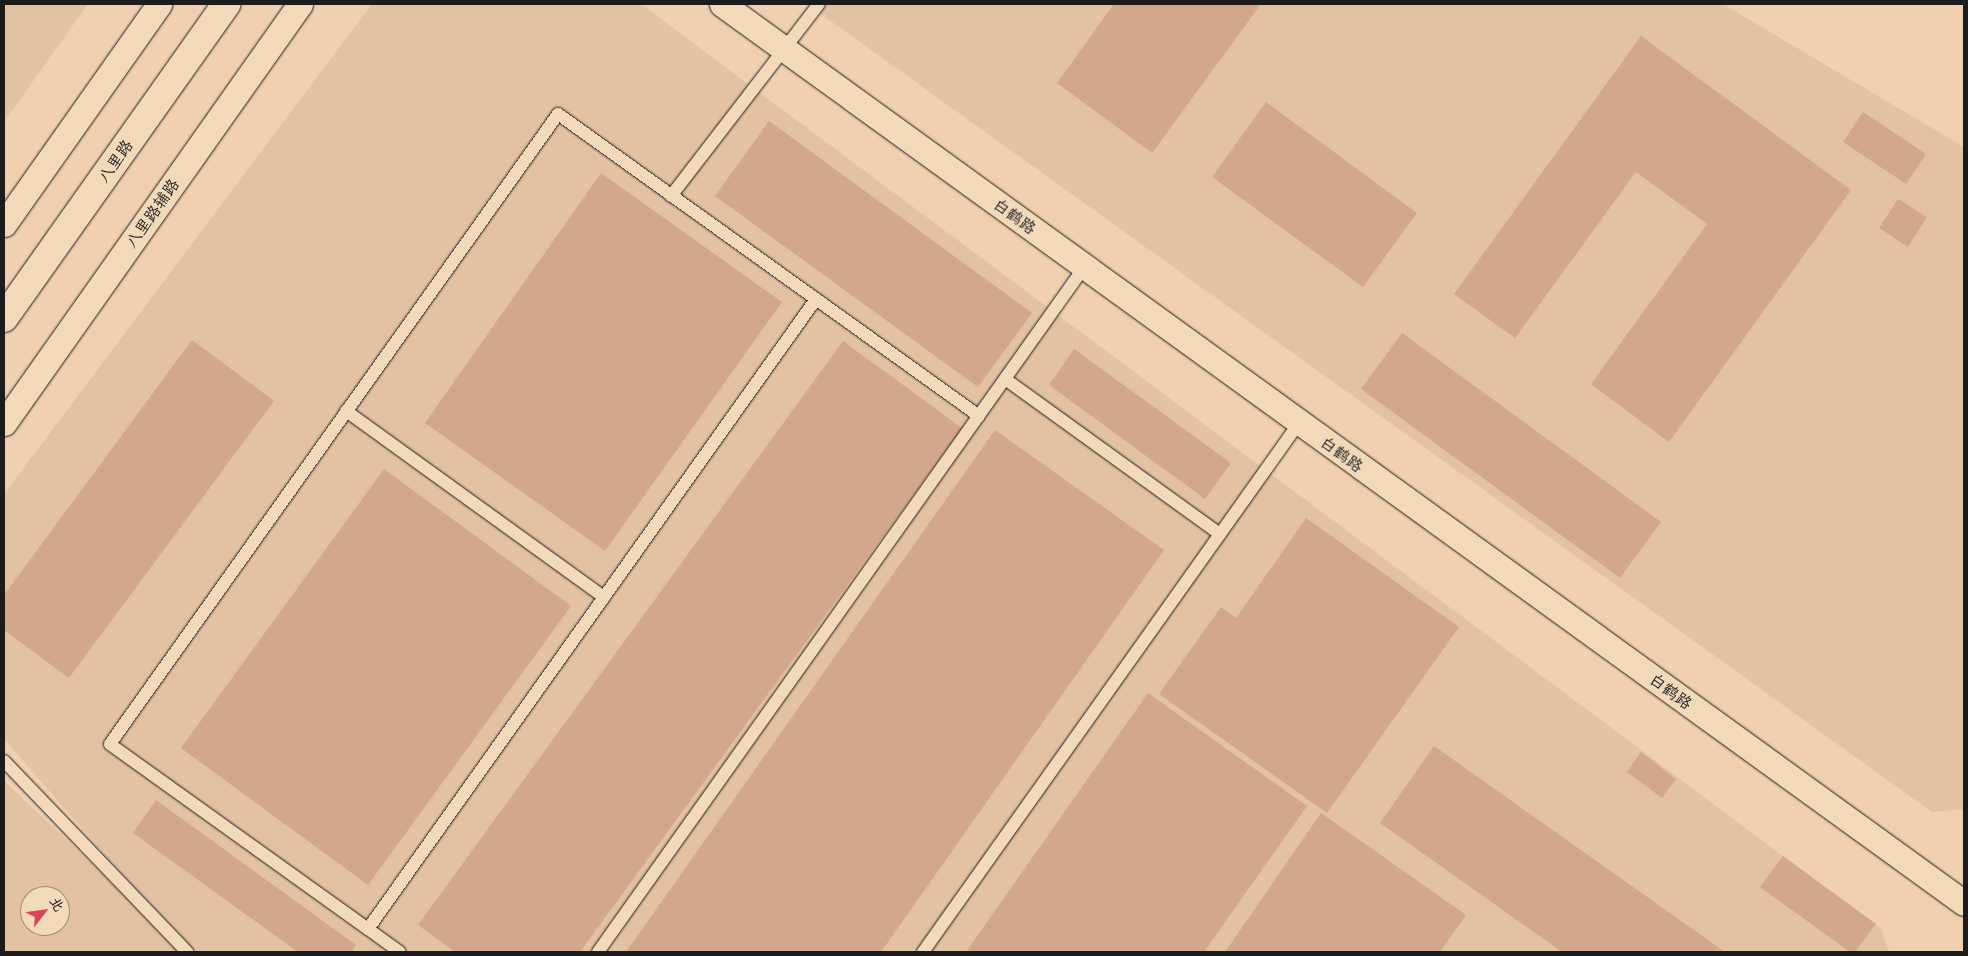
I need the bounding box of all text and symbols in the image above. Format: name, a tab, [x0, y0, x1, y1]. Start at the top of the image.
street label: 八里路	[93, 136, 137, 186]
street label: 八里路辅路	[121, 175, 183, 251]
street label: 白鹤路	[990, 194, 1040, 238]
street label: 白鹤路	[1317, 432, 1367, 476]
street label: 白鹤路	[1646, 669, 1696, 713]
north arrow	[20, 886, 70, 936]
text: 北	[46, 893, 69, 915]

